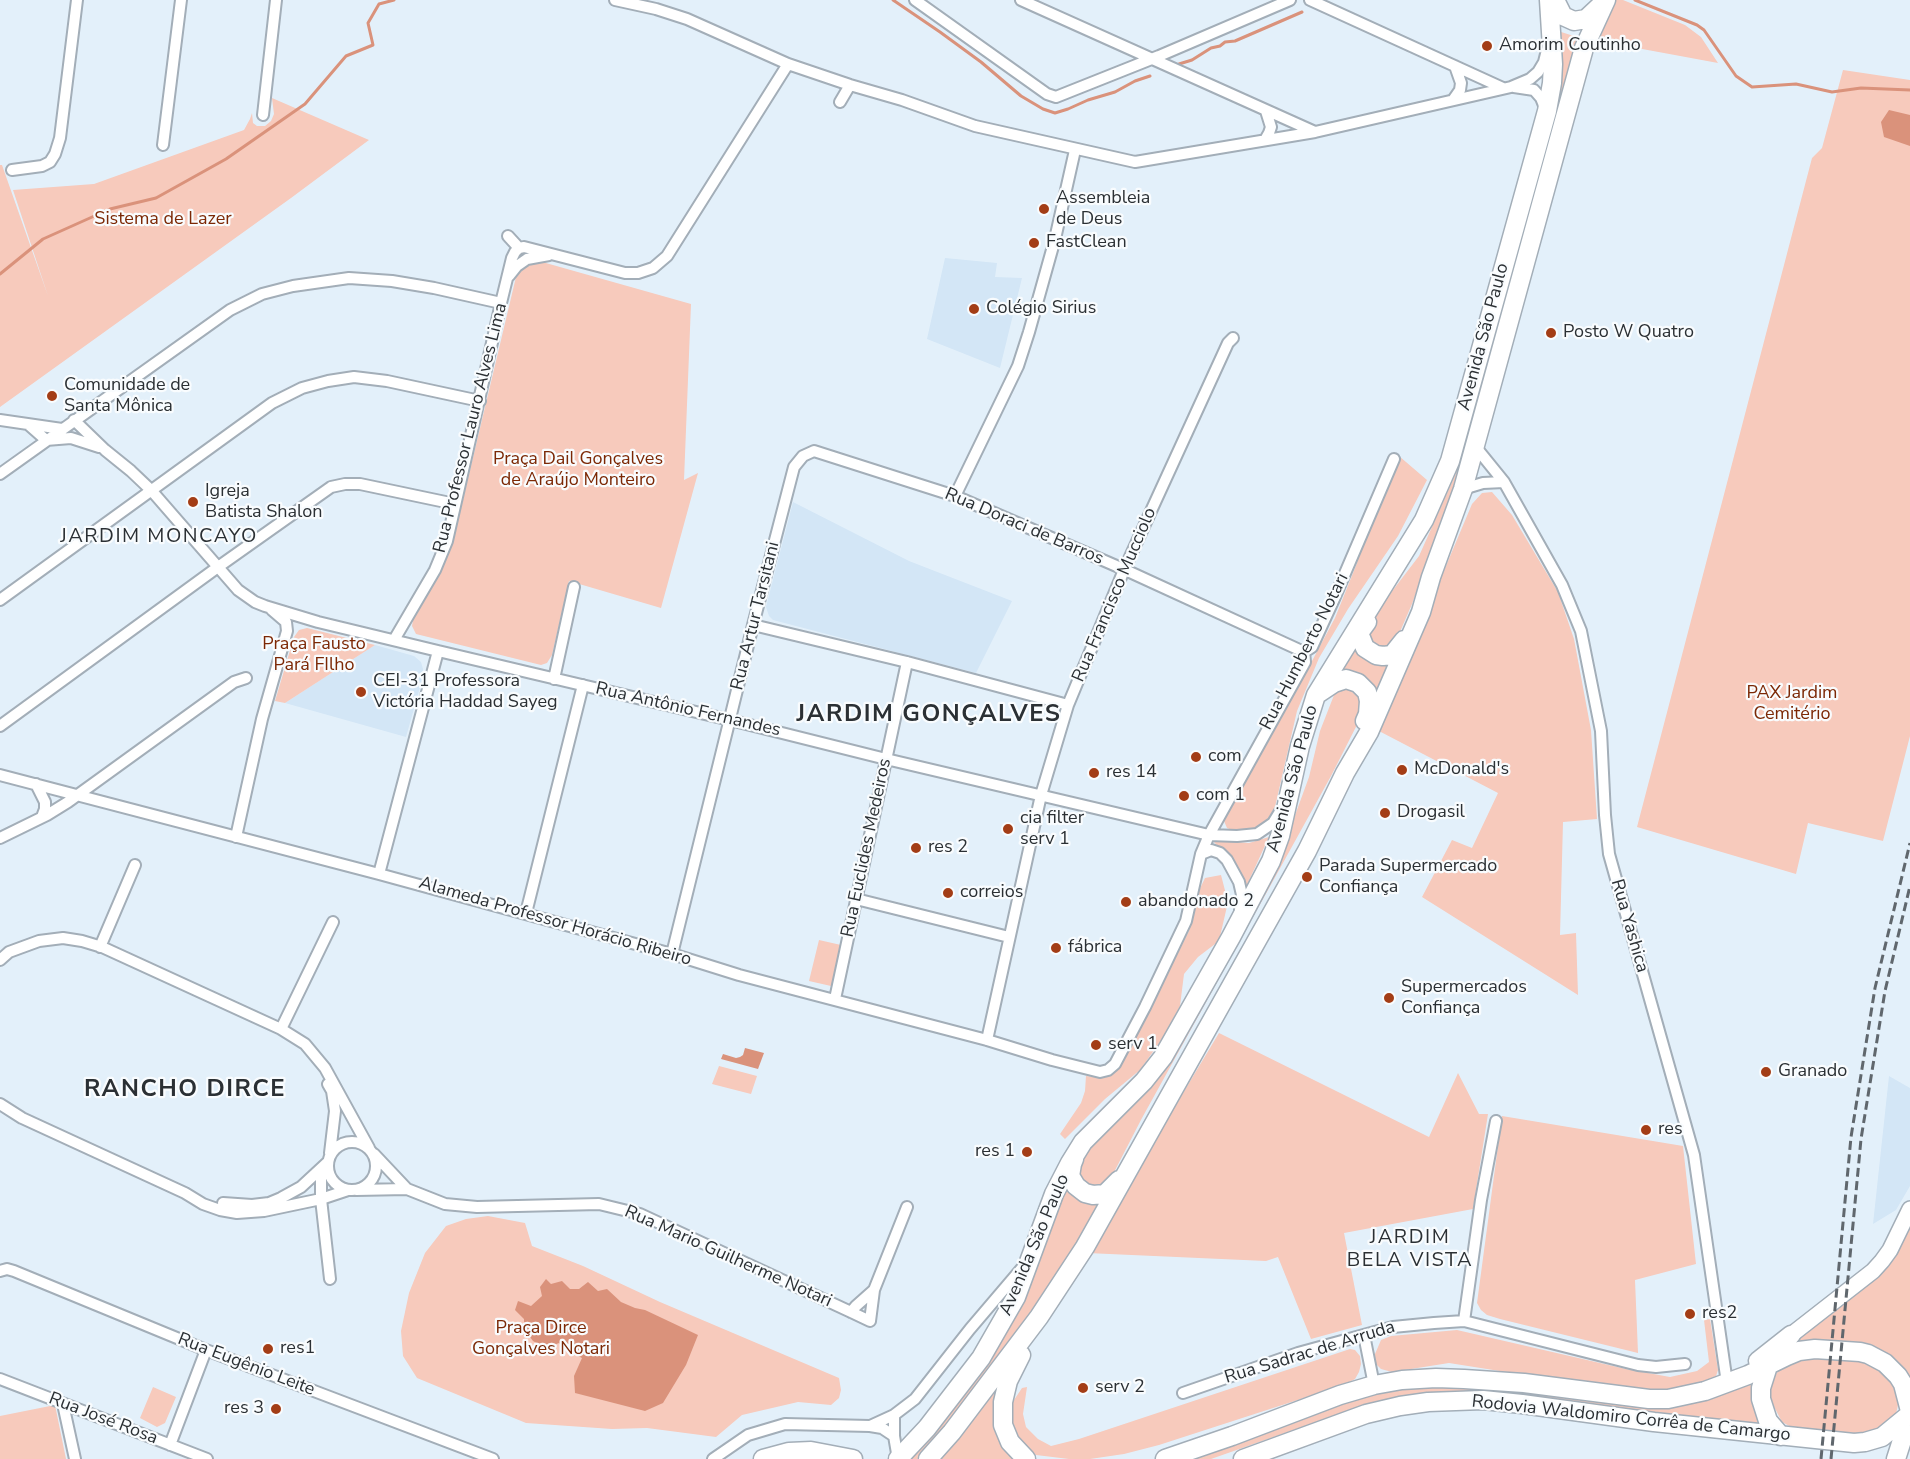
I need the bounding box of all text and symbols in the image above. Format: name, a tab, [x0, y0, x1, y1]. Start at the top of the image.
place label: Amorim Coutinho	[1499, 35, 1641, 57]
marker: Amorim Coutinho	[1480, 39, 1494, 53]
place label: Assembleia de Deus	[1056, 188, 1150, 230]
marker: Assembleia de Deus	[1037, 202, 1051, 216]
park label: Sistema de Lazer	[94, 209, 232, 231]
place label: FastClean	[1046, 232, 1127, 254]
marker: FastClean	[1027, 236, 1041, 250]
street label: Avenida São Paulo	[1454, 261, 1514, 413]
place label: Colégio Sirius	[986, 298, 1096, 320]
street label: Rua Professor Lauro Alves Lima	[429, 301, 513, 555]
marker: Colégio Sirius	[967, 302, 981, 316]
place label: Posto W Quatro	[1563, 322, 1694, 344]
marker: Posto W Quatro	[1544, 326, 1558, 340]
place label: Comunidade de Santa Mônica	[64, 375, 190, 418]
marker: Comunidade de Santa Mônica	[45, 389, 59, 403]
park label: Praça Dail Gonçalves de Araújo Monteiro	[493, 449, 663, 492]
place label: Igreja Batista Shalon	[205, 481, 323, 524]
street label: Rua Doraci de Barros	[941, 484, 1107, 570]
marker: Igreja Batista Shalon	[186, 495, 200, 509]
street label: Rua Francisco Mucciolo	[1068, 504, 1162, 686]
district label: JARDIM MONCAYO	[60, 525, 258, 549]
street label: Rua Artur Tarsitani	[727, 540, 785, 692]
street label: Rua Humberto Notari	[1256, 570, 1354, 734]
park label: Praça Fausto Pará FIlho	[262, 634, 366, 676]
place label: CEI-31 Professora Victória Haddad Sayeg	[373, 671, 558, 714]
street label: Rua Antônio Fernandes	[593, 678, 783, 742]
park label: PAX Jardim Cemitério	[1746, 683, 1838, 726]
marker: CEI-31 Professora Victória Haddad Sayeg	[354, 685, 368, 699]
district label: JARDIM GONÇALVES	[797, 701, 1061, 729]
street label: Avenida São Paulo	[1263, 703, 1323, 855]
place label: com	[1208, 746, 1242, 768]
marker: com	[1189, 750, 1203, 764]
street label: Rua Euclides Medeiros	[837, 757, 897, 939]
place label: McDonald's	[1414, 759, 1509, 781]
place label: res 14	[1106, 762, 1157, 784]
marker: McDonald's	[1395, 763, 1409, 777]
marker: res 14	[1087, 766, 1101, 780]
place label: com 1	[1196, 785, 1245, 807]
marker: com 1	[1177, 789, 1191, 803]
place label: Drogasil	[1397, 802, 1465, 824]
marker: Drogasil	[1378, 806, 1392, 820]
place label: cia filter serv 1	[1020, 808, 1084, 850]
marker: cia filter serv 1	[1001, 822, 1015, 836]
place label: res 2	[928, 837, 968, 859]
marker: res 2	[909, 841, 923, 855]
place label: Parada Supermercado Confiança	[1319, 856, 1497, 898]
marker: Parada Supermercado Confiança	[1300, 870, 1314, 884]
street label: Alameda Professor Horácio Ribeiro	[416, 873, 694, 971]
street label: Rua Yashica	[1605, 877, 1653, 975]
place label: correios	[960, 882, 1023, 904]
marker: correios	[941, 886, 955, 900]
place label: abandonado 2	[1138, 891, 1254, 913]
marker: abandonado 2	[1119, 895, 1133, 909]
place label: fábrica	[1068, 937, 1122, 959]
marker: fábrica	[1049, 941, 1063, 955]
place label: Supermercados Confiança	[1401, 977, 1527, 1020]
marker: Supermercados Confiança	[1382, 991, 1396, 1005]
place label: serv 1	[1108, 1034, 1158, 1056]
marker: serv 1	[1089, 1038, 1103, 1052]
place label: Granado	[1778, 1061, 1847, 1083]
marker: Granado	[1759, 1065, 1773, 1079]
district label: RANCHO DIRCE	[84, 1076, 286, 1104]
place label: res	[1658, 1119, 1683, 1141]
marker: res	[1639, 1123, 1653, 1137]
place label: res 1	[975, 1141, 1015, 1163]
marker: res 1	[1020, 1145, 1034, 1159]
street label: Avenida São Paulo	[995, 1171, 1075, 1319]
street label: Rua Mario Guilherme Notari	[621, 1201, 835, 1313]
district label: JARDIM BELA VISTA	[1347, 1226, 1473, 1273]
place label: res2	[1702, 1303, 1737, 1325]
marker: res2	[1683, 1307, 1697, 1321]
street label: Rua Sadrac de Arruda	[1222, 1317, 1398, 1389]
park label: Praça Dirce Gonçalves Notari	[472, 1318, 610, 1360]
street label: Rua Eugênio Leite	[174, 1329, 318, 1401]
place label: res1	[280, 1338, 315, 1360]
marker: res1	[261, 1342, 275, 1356]
place label: serv 2	[1095, 1377, 1145, 1399]
marker: serv 2	[1076, 1381, 1090, 1395]
street label: Rua José Rosa	[45, 1388, 161, 1450]
street label: Rodovia Waldomiro Corrêa de Camargo	[1471, 1392, 1791, 1446]
place label: res 3	[224, 1398, 264, 1420]
marker: res 3	[269, 1402, 283, 1416]

